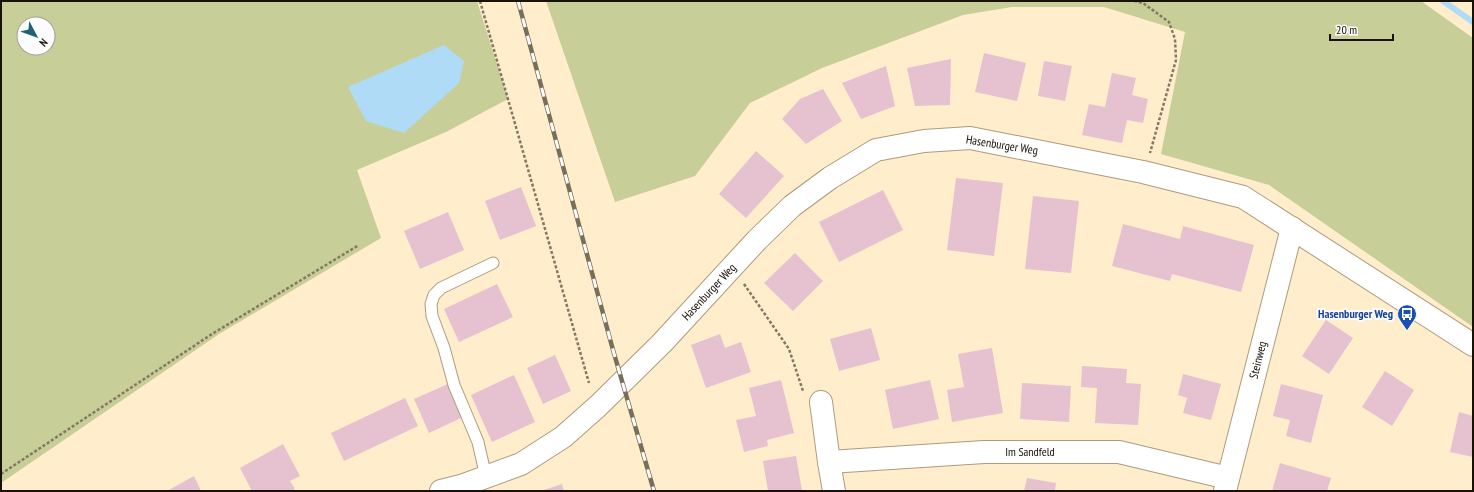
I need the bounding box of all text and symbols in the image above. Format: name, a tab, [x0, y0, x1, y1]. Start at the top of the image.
north arrow	[16, 16, 56, 56]
scale bar	[1330, 16, 1393, 42]
text: 20 m	[1336, 22, 1357, 37]
text: N	[36, 36, 51, 49]
street label: Hasenburger Weg	[965, 131, 1039, 158]
street label: Hasenburger Weg	[678, 260, 739, 323]
bus stop icon: Hasenburger Weg	[1396, 303, 1418, 331]
place label: Hasenburger Weg	[1318, 306, 1393, 321]
street label: Steinweg	[1246, 340, 1269, 380]
street label: Im Sandfeld	[1005, 444, 1055, 459]

